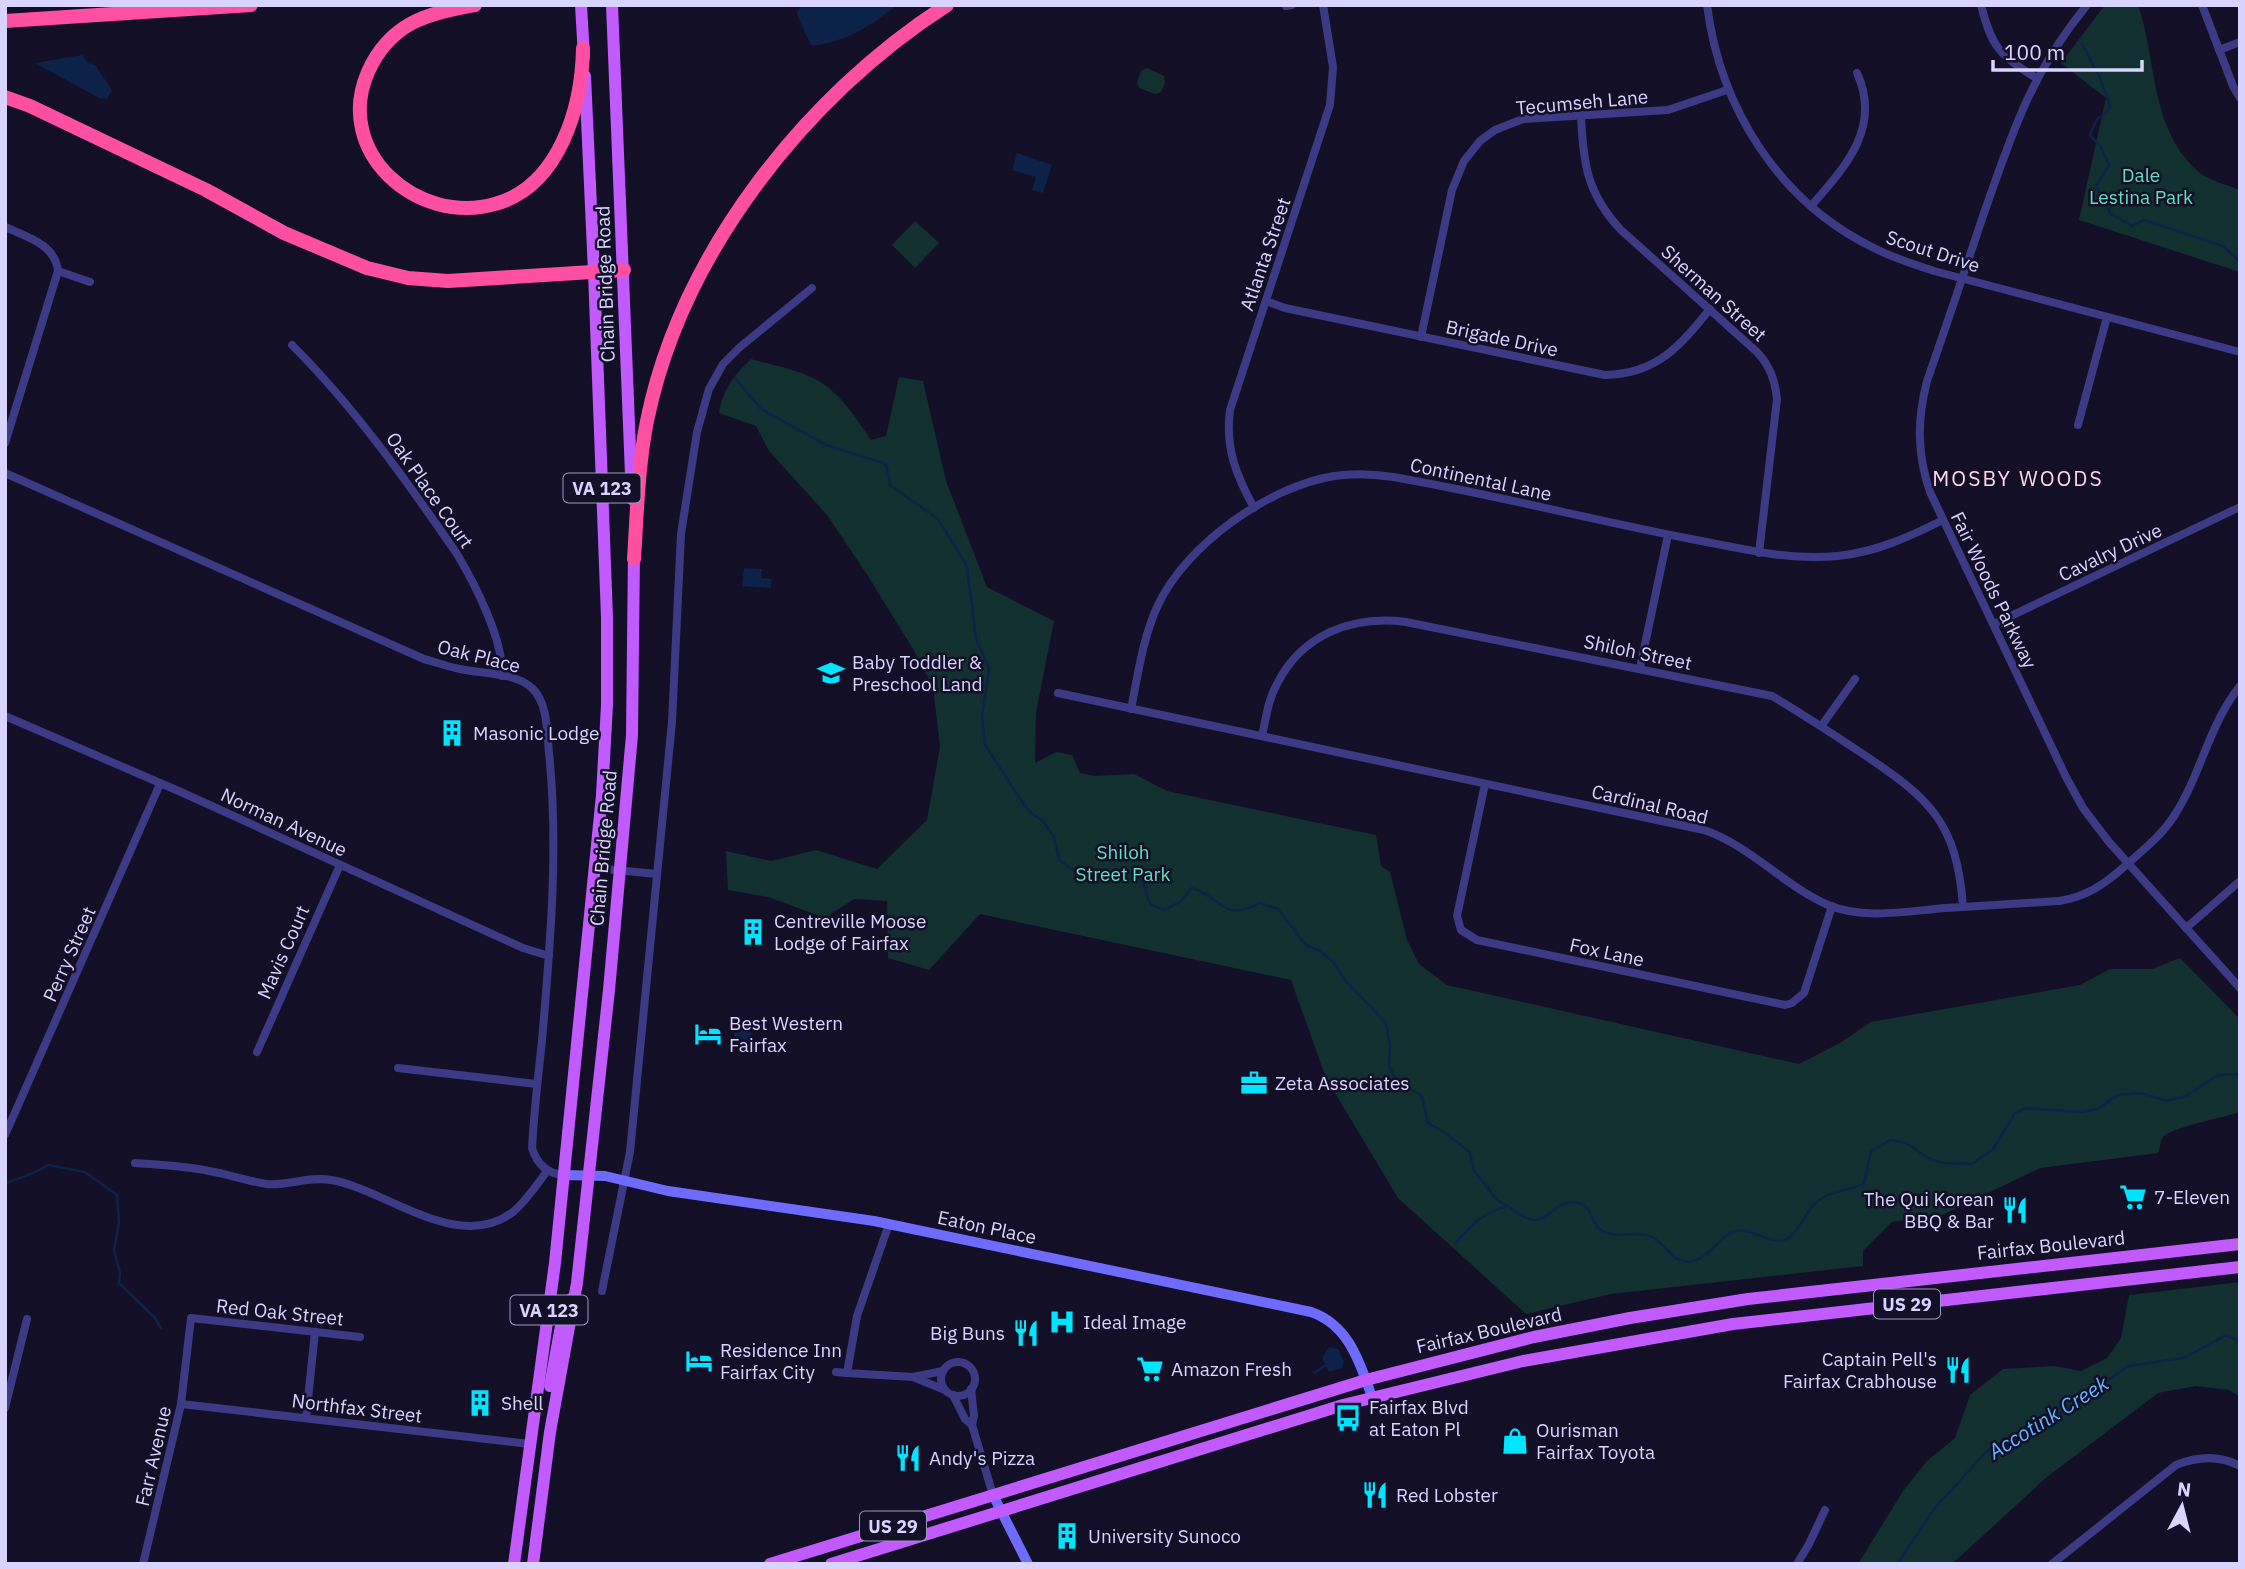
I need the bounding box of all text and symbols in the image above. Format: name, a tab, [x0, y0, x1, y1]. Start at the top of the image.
scale bar	[1993, 28, 2142, 72]
text: 100 m	[2004, 38, 2065, 66]
street label: Tecumseh Lane	[1515, 84, 1649, 120]
park label: Dale Lestina Park	[2089, 163, 2193, 209]
street label: Atlanta Street	[1234, 194, 1296, 314]
street label: Chain Bridge Road	[590, 205, 620, 363]
street label: Scout Drive	[1883, 225, 1983, 277]
street label: Sherman Street	[1656, 239, 1772, 347]
street label: Brigade Drive	[1444, 314, 1560, 362]
street label: Oak Place Court	[381, 427, 479, 553]
street label: Continental Lane	[1408, 452, 1554, 506]
district label: MOSBY WOODS	[1932, 464, 2104, 492]
road number: VA 123	[564, 474, 640, 502]
street label: Fair Woods Parkway	[1946, 508, 2043, 673]
street label: Cavalry Drive	[2054, 518, 2166, 586]
street label: Shiloh Street	[1582, 629, 1694, 675]
street label: Oak Place	[435, 634, 523, 678]
place label: Baby Toddler & Preschool Land	[852, 650, 983, 696]
school or university icon: Baby Toddler & Preschool Land	[816, 658, 846, 688]
building icon: Masonic Lodge	[437, 718, 467, 748]
place label: Masonic Lodge	[473, 721, 599, 745]
street label: Chain Bridge Road	[584, 769, 622, 927]
street label: Cardinal Road	[1589, 779, 1711, 829]
street label: Norman Avenue	[217, 782, 351, 862]
park label: Shiloh Street Park	[1075, 840, 1171, 886]
street label: Mavis Court	[252, 901, 314, 1003]
street label: Perry Street	[37, 903, 101, 1005]
place label: Centreville Moose Lodge of Fairfax	[774, 909, 927, 955]
building icon: Centreville Moose Lodge of Fairfax	[738, 917, 768, 947]
street label: Fox Lane	[1568, 932, 1646, 972]
place label: Best Western Fairfax	[729, 1011, 843, 1057]
hotel icon: Best Western Fairfax	[693, 1019, 723, 1049]
office icon: Zeta Associates	[1239, 1068, 1269, 1098]
place label: Zeta Associates	[1275, 1071, 1410, 1095]
supermarket icon: 7-Eleven	[2118, 1182, 2148, 1212]
place label: 7-Eleven	[2154, 1185, 2230, 1209]
place label: The Qui Korean BBQ & Bar	[1863, 1187, 1994, 1233]
restaurant icon: The Qui Korean BBQ & Bar	[2000, 1195, 2030, 1225]
street label: Eaton Place	[935, 1205, 1039, 1249]
street label: Fairfax Boulevard	[1976, 1225, 2126, 1265]
road number: US 29	[1874, 1289, 1940, 1318]
street label: Red Oak Street	[215, 1293, 345, 1331]
road number: VA 123	[510, 1296, 588, 1324]
street label: Fairfax Boulevard	[1414, 1302, 1564, 1358]
hospital icon: Ideal Image	[1047, 1307, 1077, 1337]
place label: Ideal Image	[1083, 1310, 1186, 1334]
restaurant icon: Big Buns	[1011, 1318, 1041, 1348]
place label: Big Buns	[930, 1321, 1005, 1345]
place label: Residence Inn Fairfax City	[720, 1338, 842, 1384]
hotel icon: Residence Inn Fairfax City	[684, 1346, 714, 1376]
place label: Captain Pell's Fairfax Crabhouse	[1783, 1347, 1937, 1393]
supermarket icon: Amazon Fresh	[1135, 1354, 1165, 1384]
restaurant icon: Captain Pell's Fairfax Crabhouse	[1943, 1355, 1973, 1385]
place label: Amazon Fresh	[1171, 1357, 1292, 1381]
water label: Accotink Creek	[1982, 1368, 2114, 1466]
street label: Northfax Street	[290, 1388, 424, 1428]
building icon: Shell	[465, 1388, 495, 1418]
place label: Shell	[501, 1391, 544, 1415]
place label: Fairfax Blvd at Eaton Pl	[1369, 1395, 1469, 1441]
bus stop icon: Fairfax Blvd at Eaton Pl	[1333, 1403, 1363, 1433]
street label: Farr Avenue	[130, 1404, 176, 1508]
place label: Ourisman Fairfax Toyota	[1536, 1418, 1655, 1464]
shop icon: Ourisman Fairfax Toyota	[1500, 1426, 1530, 1456]
restaurant icon: Andy's Pizza	[893, 1443, 923, 1473]
place label: Andy's Pizza	[929, 1446, 1035, 1470]
north arrow	[2147, 1471, 2217, 1541]
text: N	[2176, 1476, 2192, 1502]
restaurant icon: Red Lobster	[1360, 1480, 1390, 1510]
place label: Red Lobster	[1396, 1483, 1498, 1507]
road number: US 29	[860, 1512, 926, 1540]
building icon: University Sunoco	[1052, 1521, 1082, 1551]
place label: University Sunoco	[1088, 1524, 1241, 1548]

